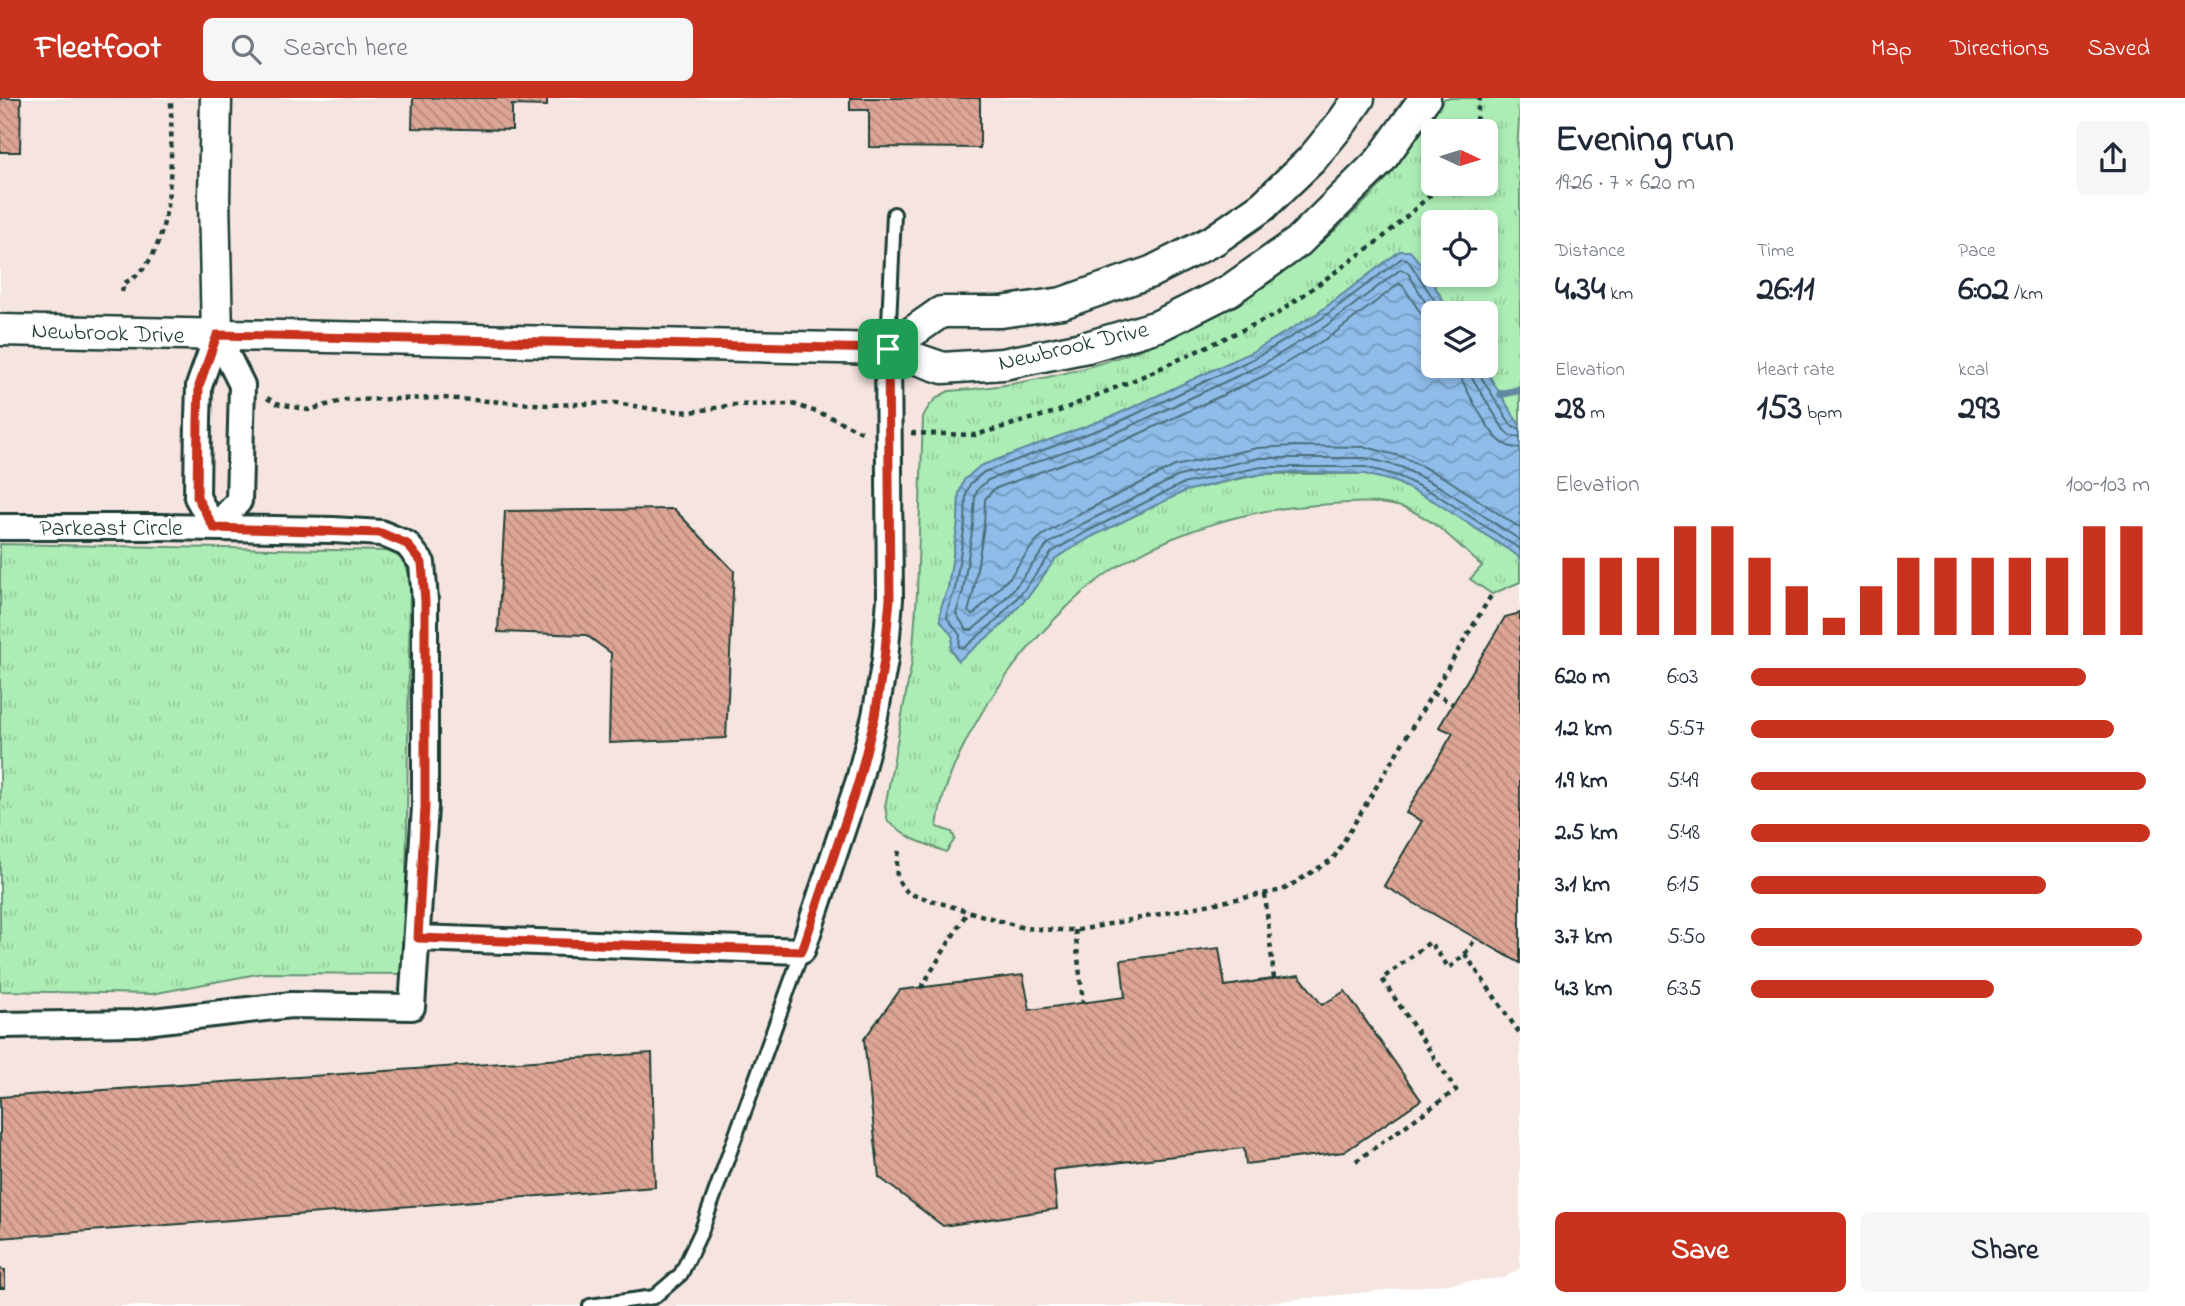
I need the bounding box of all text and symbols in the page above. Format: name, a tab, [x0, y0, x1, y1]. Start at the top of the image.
search box	[203, 18, 693, 81]
text: Fleetfoot	[35, 25, 161, 73]
icon: search	[227, 30, 265, 68]
text: Search here	[283, 30, 408, 68]
text: Map	[1871, 32, 1912, 67]
text: Directions	[1950, 32, 2049, 67]
text: Saved	[2087, 32, 2150, 67]
text: Evening run	[1555, 113, 1734, 169]
north arrow	[1421, 119, 1498, 196]
map controls	[1421, 119, 1498, 378]
button: share	[2076, 121, 2150, 195]
text: 19:26 · 7 × 620 m	[1555, 167, 1695, 200]
button: locate	[1421, 210, 1498, 287]
text: Distance	[1555, 238, 1625, 265]
text: Time	[1757, 238, 1794, 265]
text: Pace	[1958, 238, 1995, 265]
text: 4.34	[1555, 265, 1605, 316]
text: 26:11	[1757, 265, 1815, 316]
text: 6:02	[1958, 265, 2009, 316]
text: km	[1605, 281, 1633, 308]
text: /km	[2009, 281, 2043, 308]
button: layers	[1421, 301, 1498, 378]
street label: Newbrook Drive	[995, 313, 1152, 382]
street label: Newbrook Drive	[31, 314, 185, 355]
pin	[858, 319, 918, 379]
icon: arrive	[869, 330, 907, 368]
text: Elevation	[1555, 357, 1625, 384]
text: Heart rate	[1757, 357, 1835, 384]
text: kcal	[1958, 357, 1989, 384]
text: 28	[1555, 384, 1586, 435]
text: 153	[1757, 384, 1802, 435]
text: 293	[1958, 384, 2001, 435]
text: m	[1586, 400, 1605, 427]
text: bpm	[1802, 400, 1842, 427]
text: Elevation	[1555, 469, 1640, 502]
text: 100–103 m	[2066, 469, 2150, 502]
street label: Parkeast Circle	[39, 512, 183, 547]
text: 620 m	[1555, 661, 1610, 694]
text: 6:03	[1667, 661, 1699, 694]
text: 1.2 km	[1555, 713, 1612, 746]
text: 5:57	[1667, 713, 1705, 746]
text: 1.9 km	[1555, 765, 1608, 798]
text: 5:49	[1667, 765, 1699, 798]
text: 2.5 km	[1555, 817, 1618, 850]
text: 5:48	[1667, 817, 1700, 850]
text: 3.1 km	[1555, 869, 1610, 902]
text: 6:15	[1667, 869, 1700, 902]
text: 3.7 km	[1555, 921, 1612, 954]
text: 5:50	[1667, 921, 1705, 954]
text: 4.3 km	[1555, 973, 1612, 1006]
text: 6:35	[1667, 973, 1702, 1006]
button: Save	[1555, 1212, 1846, 1292]
button: Share	[1860, 1212, 2150, 1292]

